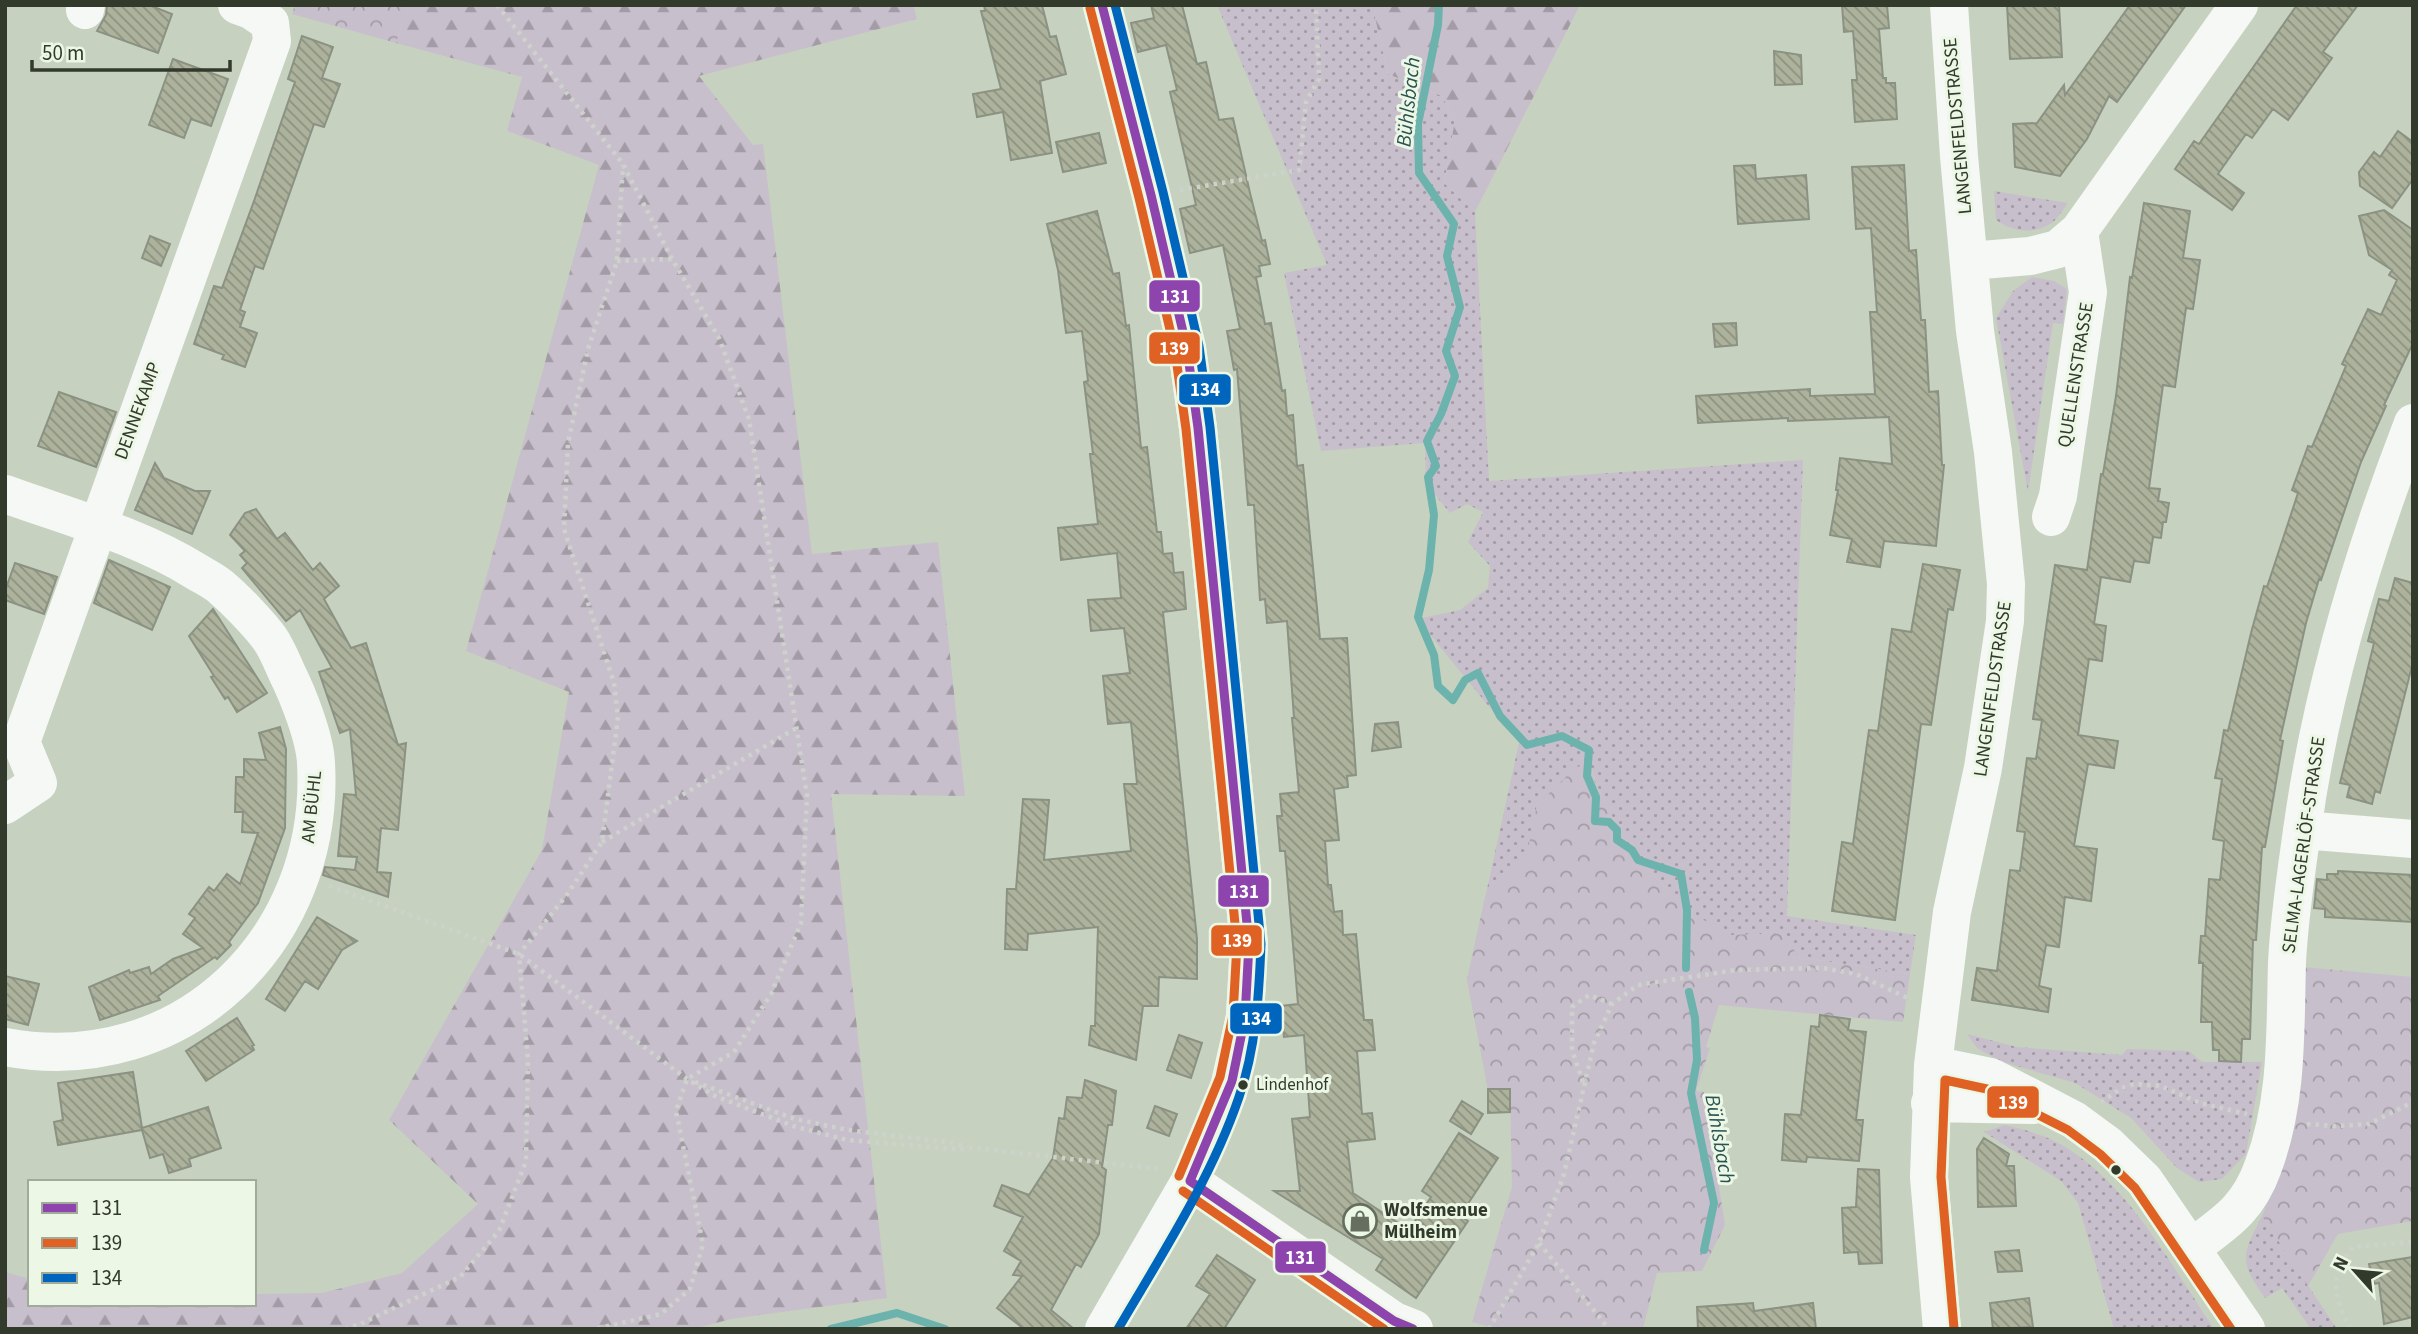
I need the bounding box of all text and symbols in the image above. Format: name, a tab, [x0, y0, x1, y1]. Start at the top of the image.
scale bar	[32, 28, 229, 72]
street label: LANGENFELDSTRASSE	[1937, 37, 1979, 215]
text: 50 m	[42, 38, 84, 68]
water label: Bühlsbach	[1388, 56, 1428, 148]
line badge: 131	[1148, 279, 1201, 313]
text: 131	[1160, 284, 1190, 311]
street label: QUELLENSTRASSE	[2051, 300, 2101, 450]
line badge: 139	[1148, 331, 1201, 365]
text: 139	[1159, 336, 1189, 363]
street label: DENNEKAMP	[108, 358, 168, 464]
line badge: 134	[1178, 373, 1232, 406]
text: 134	[1190, 377, 1220, 404]
street label: LANGENFELDSTRASSE	[1967, 599, 2019, 779]
street label: SELMA-LAGERLÖF-STRASSE	[2275, 735, 2333, 955]
street label: AM BÜHL	[295, 769, 329, 845]
line badge: 131	[1217, 874, 1270, 908]
text: 131	[1229, 879, 1259, 906]
line badge: 139	[1210, 924, 1263, 957]
text: 139	[1222, 928, 1252, 955]
line badge: 134	[1229, 1002, 1283, 1035]
text: 134	[1241, 1006, 1271, 1033]
place label: Lindenhof	[1256, 1073, 1329, 1097]
marker: Lindenhof	[1236, 1078, 1250, 1092]
line badge: 139	[1986, 1085, 2040, 1119]
text: 139	[1998, 1090, 2028, 1117]
water label: Bühlsbach	[1697, 1092, 1743, 1186]
unlabelled marker	[2109, 1163, 2123, 1177]
legend	[28, 1180, 256, 1306]
text: 131	[91, 1193, 122, 1223]
place label: Wolfsmenue Mülheim	[1384, 1197, 1488, 1246]
shop icon: Wolfsmenue Mülheim	[1341, 1202, 1379, 1240]
text: 139	[91, 1228, 122, 1258]
north arrow	[2320, 1236, 2390, 1306]
line badge: 131	[1274, 1240, 1327, 1274]
text: 131	[1285, 1245, 1315, 1272]
text: N	[2326, 1252, 2356, 1276]
text: 134	[91, 1263, 122, 1293]

